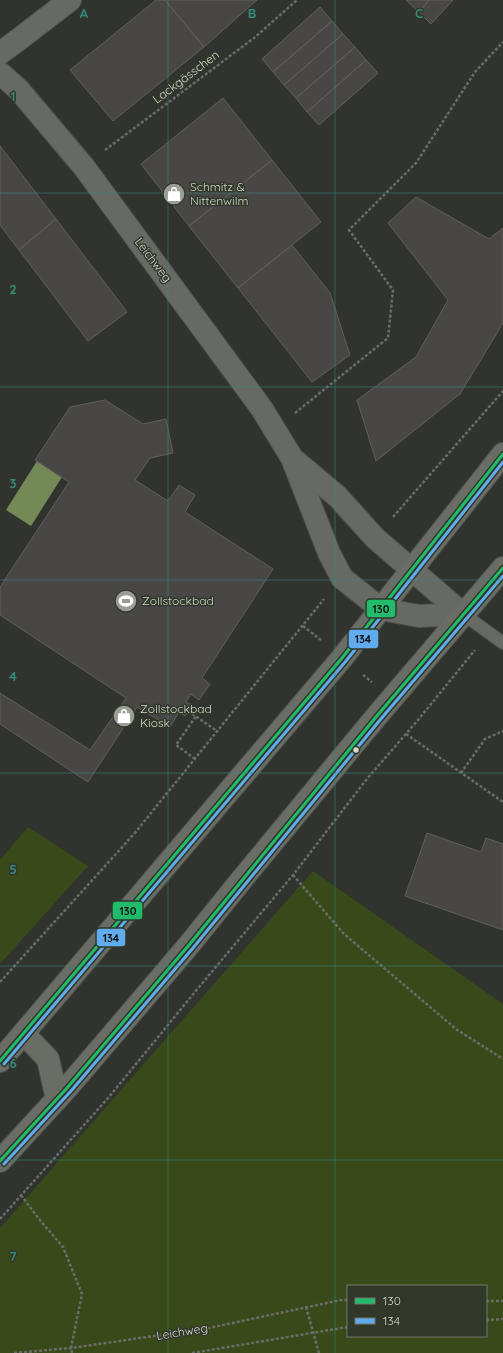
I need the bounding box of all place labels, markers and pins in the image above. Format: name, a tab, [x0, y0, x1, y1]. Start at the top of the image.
place label: Schmitz & Nittenwilm	[190, 179, 248, 208]
shop icon: Schmitz & Nittenwilm	[161, 181, 187, 207]
sports icon: Zollstockbad	[113, 588, 139, 614]
place label: Zollstockbad	[142, 593, 214, 608]
place label: Zollstockbad Kiosk	[140, 701, 212, 730]
shop icon: Zollstockbad Kiosk	[111, 703, 137, 729]
unlabelled marker	[351, 745, 361, 755]

